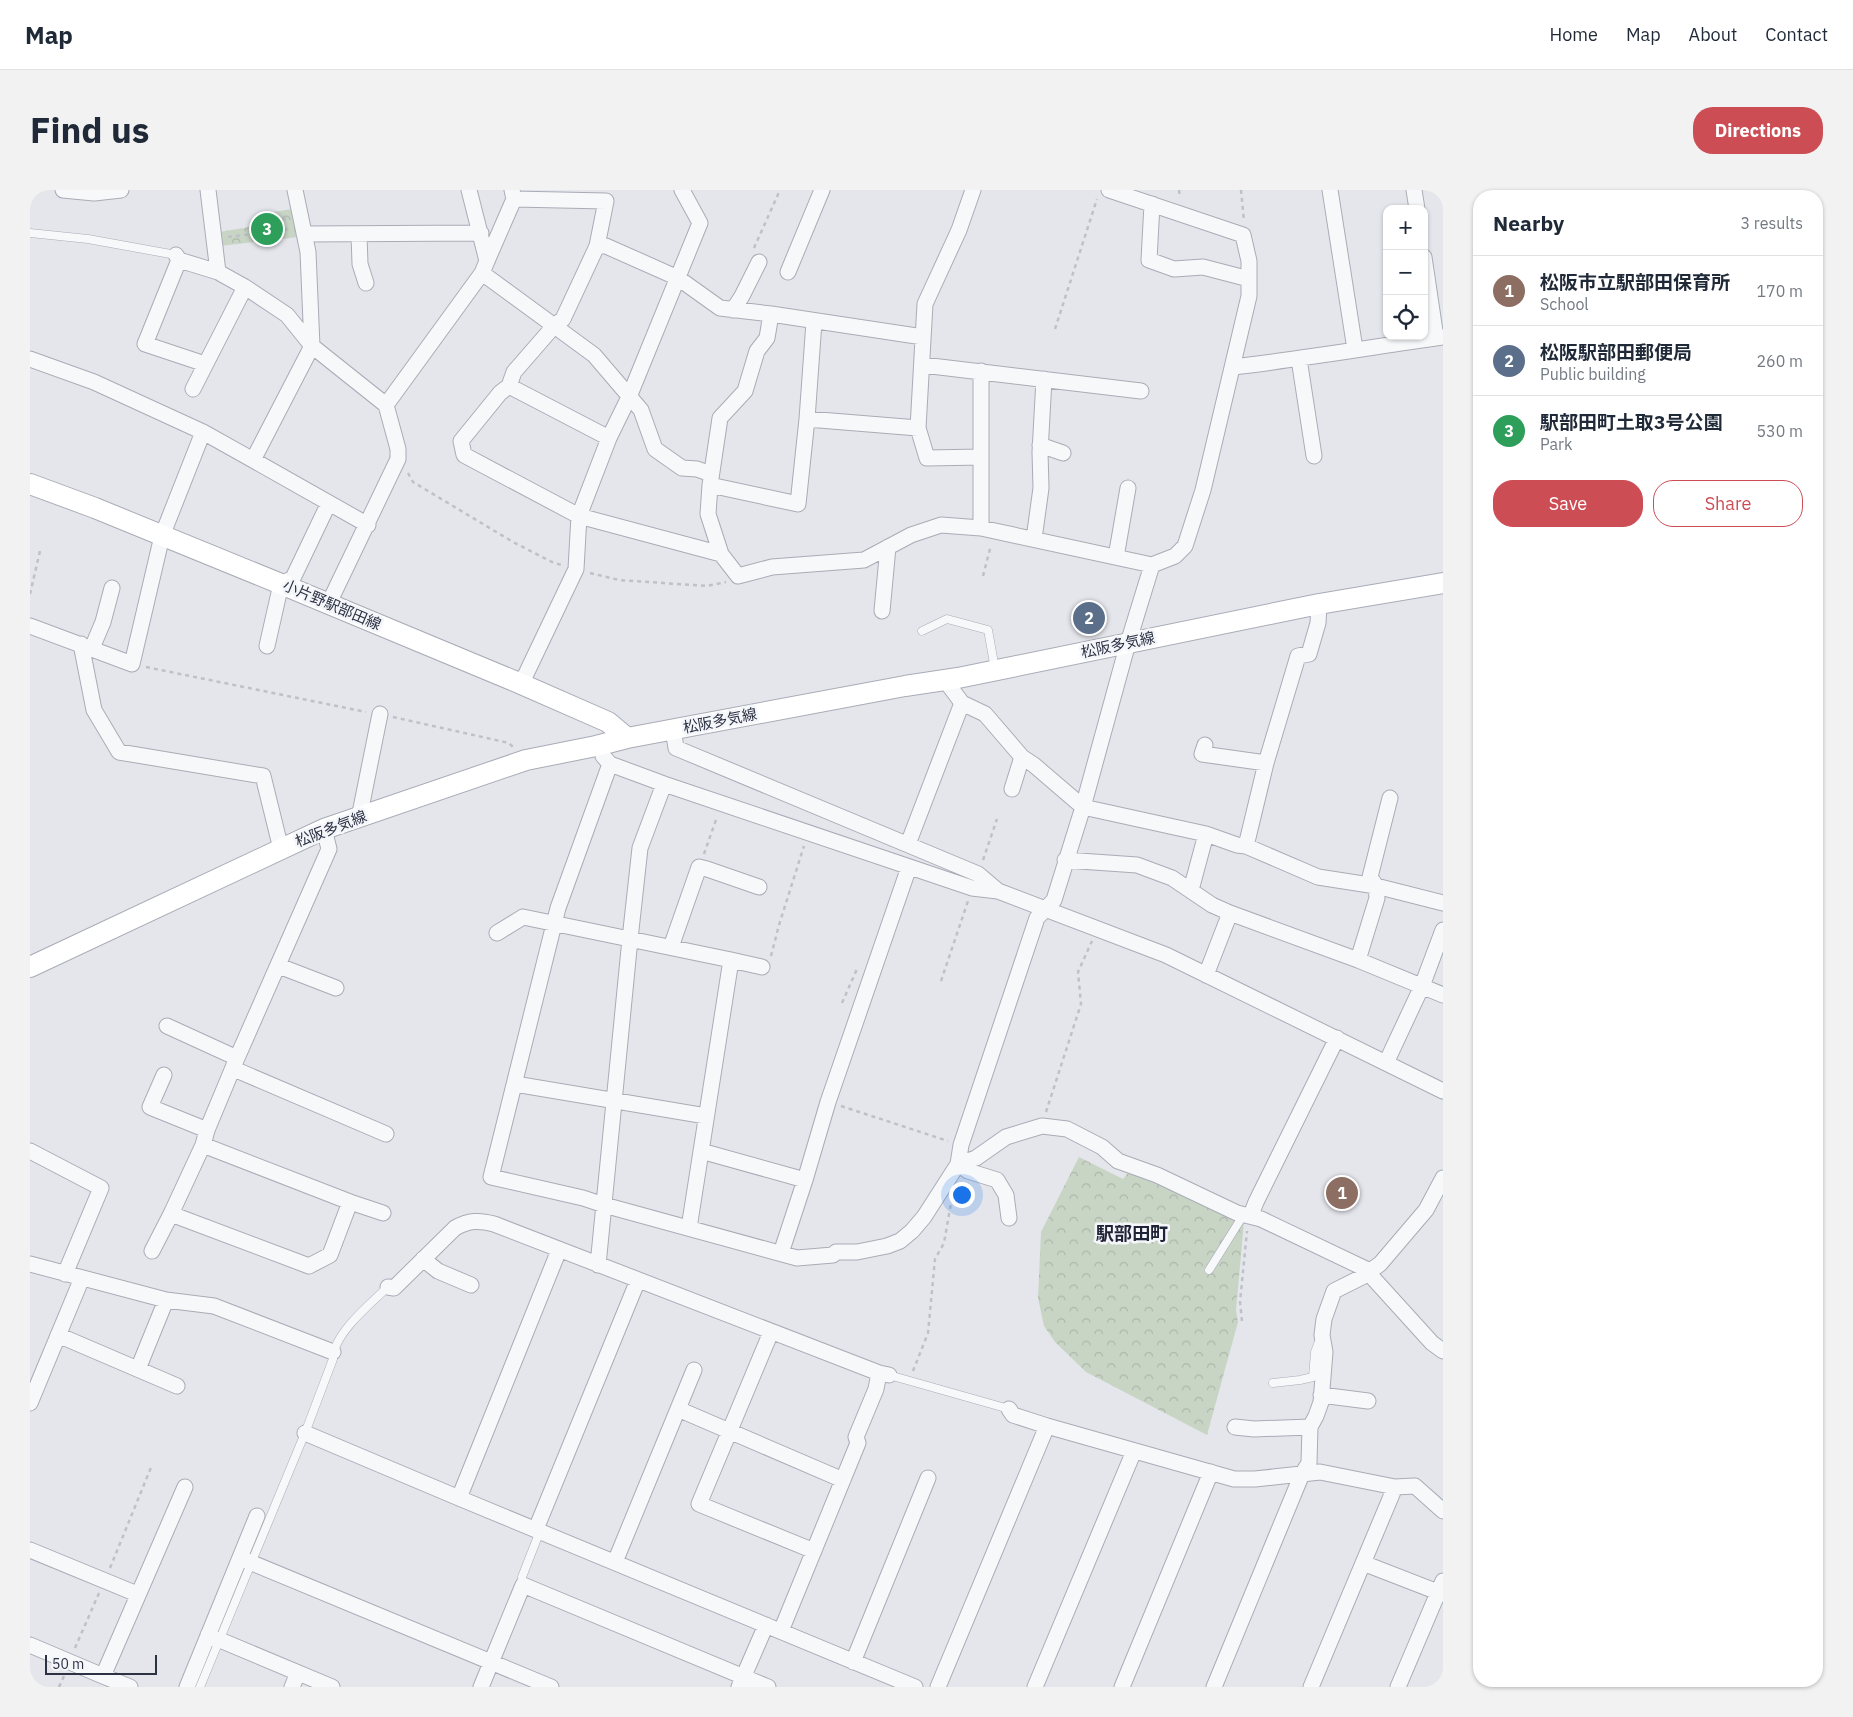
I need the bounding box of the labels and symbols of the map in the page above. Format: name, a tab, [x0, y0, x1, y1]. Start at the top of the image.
pin: 3	[251, 210, 283, 248]
street label: 小片野駅部田線	[280, 575, 384, 634]
pin: 2	[1073, 599, 1105, 637]
street label: 松阪多気線	[1079, 627, 1157, 662]
street label: 松阪多気線	[681, 704, 759, 737]
street label: 松阪多気線	[292, 806, 369, 851]
pin: 1	[1326, 1174, 1358, 1212]
your location	[949, 1182, 975, 1208]
district label: 駅部田町	[1096, 1222, 1168, 1245]
scale bar	[45, 1652, 158, 1675]

